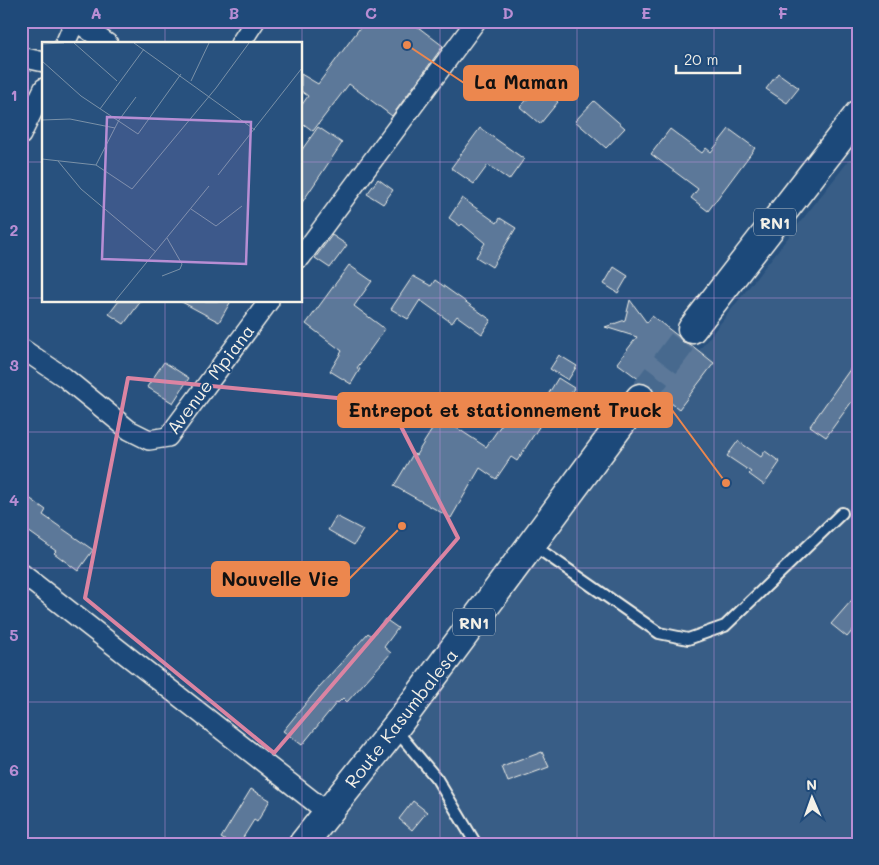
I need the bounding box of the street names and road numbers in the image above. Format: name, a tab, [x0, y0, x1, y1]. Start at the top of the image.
road number: RN1	[754, 208, 796, 236]
street label: Avenue Mpiana	[161, 319, 259, 439]
road number: RN1	[453, 608, 495, 636]
street label: Route Kasumbalesa	[339, 644, 463, 792]

